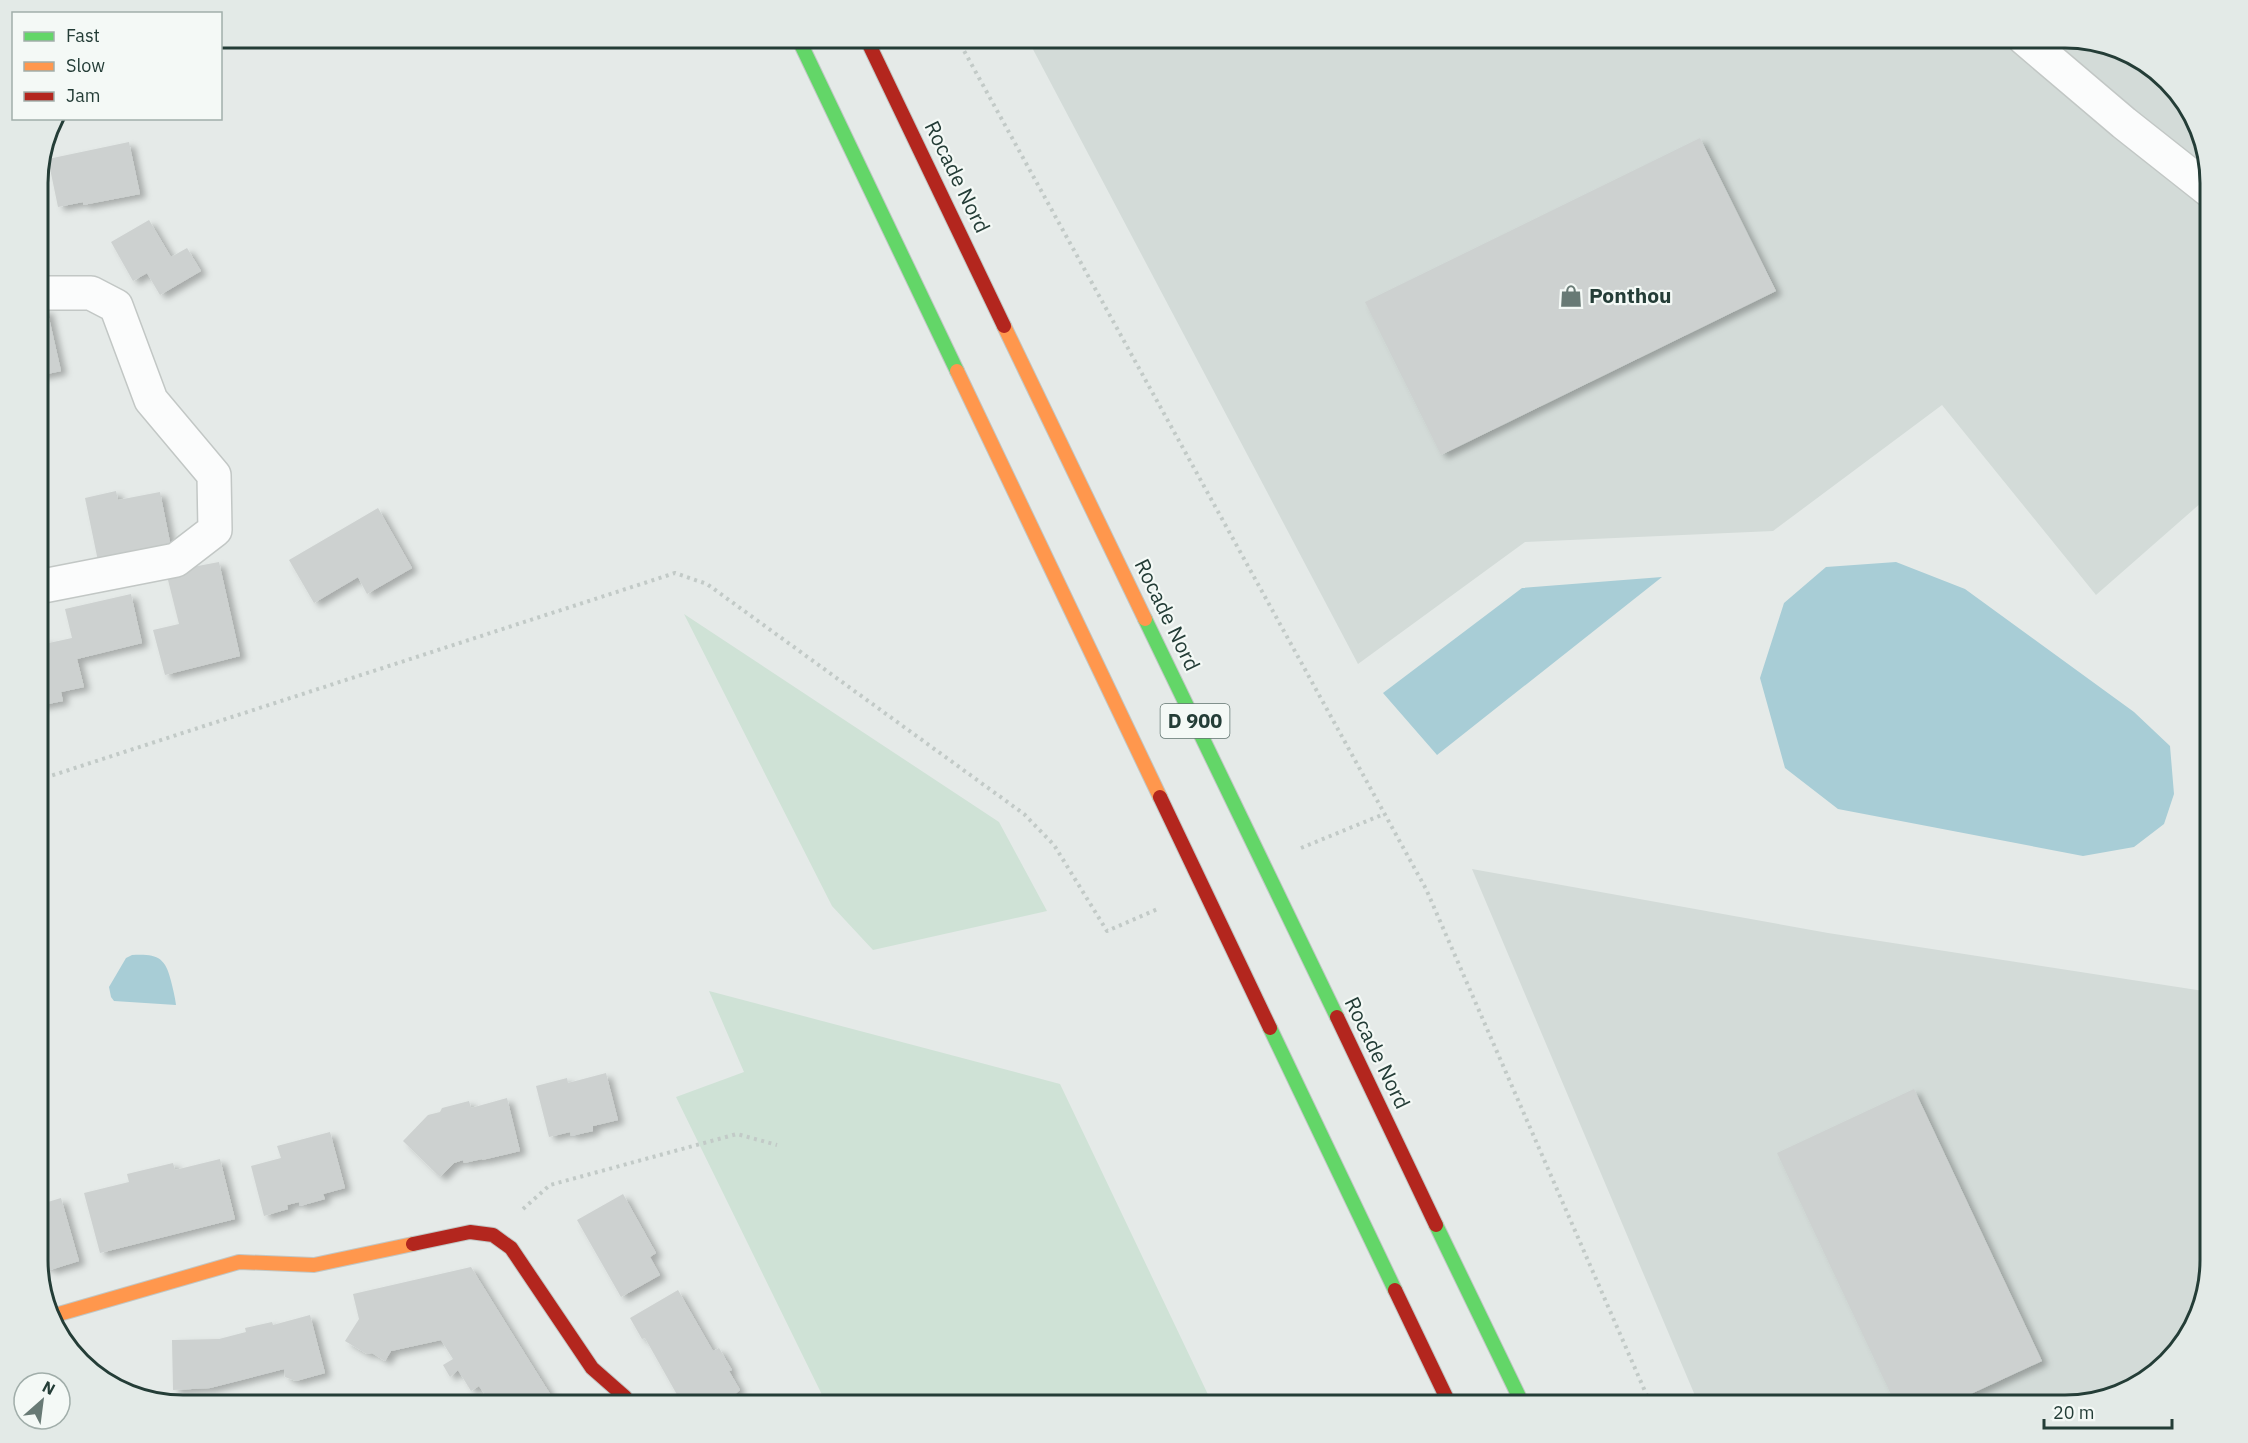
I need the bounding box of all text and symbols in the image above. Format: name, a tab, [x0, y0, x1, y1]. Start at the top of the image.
legend	[12, 12, 222, 120]
text: Fast	[66, 24, 100, 47]
text: Slow	[66, 54, 105, 77]
text: Jam	[66, 84, 101, 107]
street label: Rocade Nord	[919, 116, 997, 237]
place label: Ponthou	[1589, 281, 1672, 309]
shop icon: Ponthou	[1558, 283, 1584, 309]
street label: Rocade Nord	[1129, 554, 1207, 675]
road number: D 900	[1160, 704, 1230, 738]
street label: Rocade Nord	[1339, 992, 1417, 1113]
north arrow	[12, 1371, 72, 1431]
text: N	[39, 1376, 59, 1399]
scale bar	[2044, 1392, 2172, 1430]
text: 20 m	[2053, 1401, 2095, 1424]

